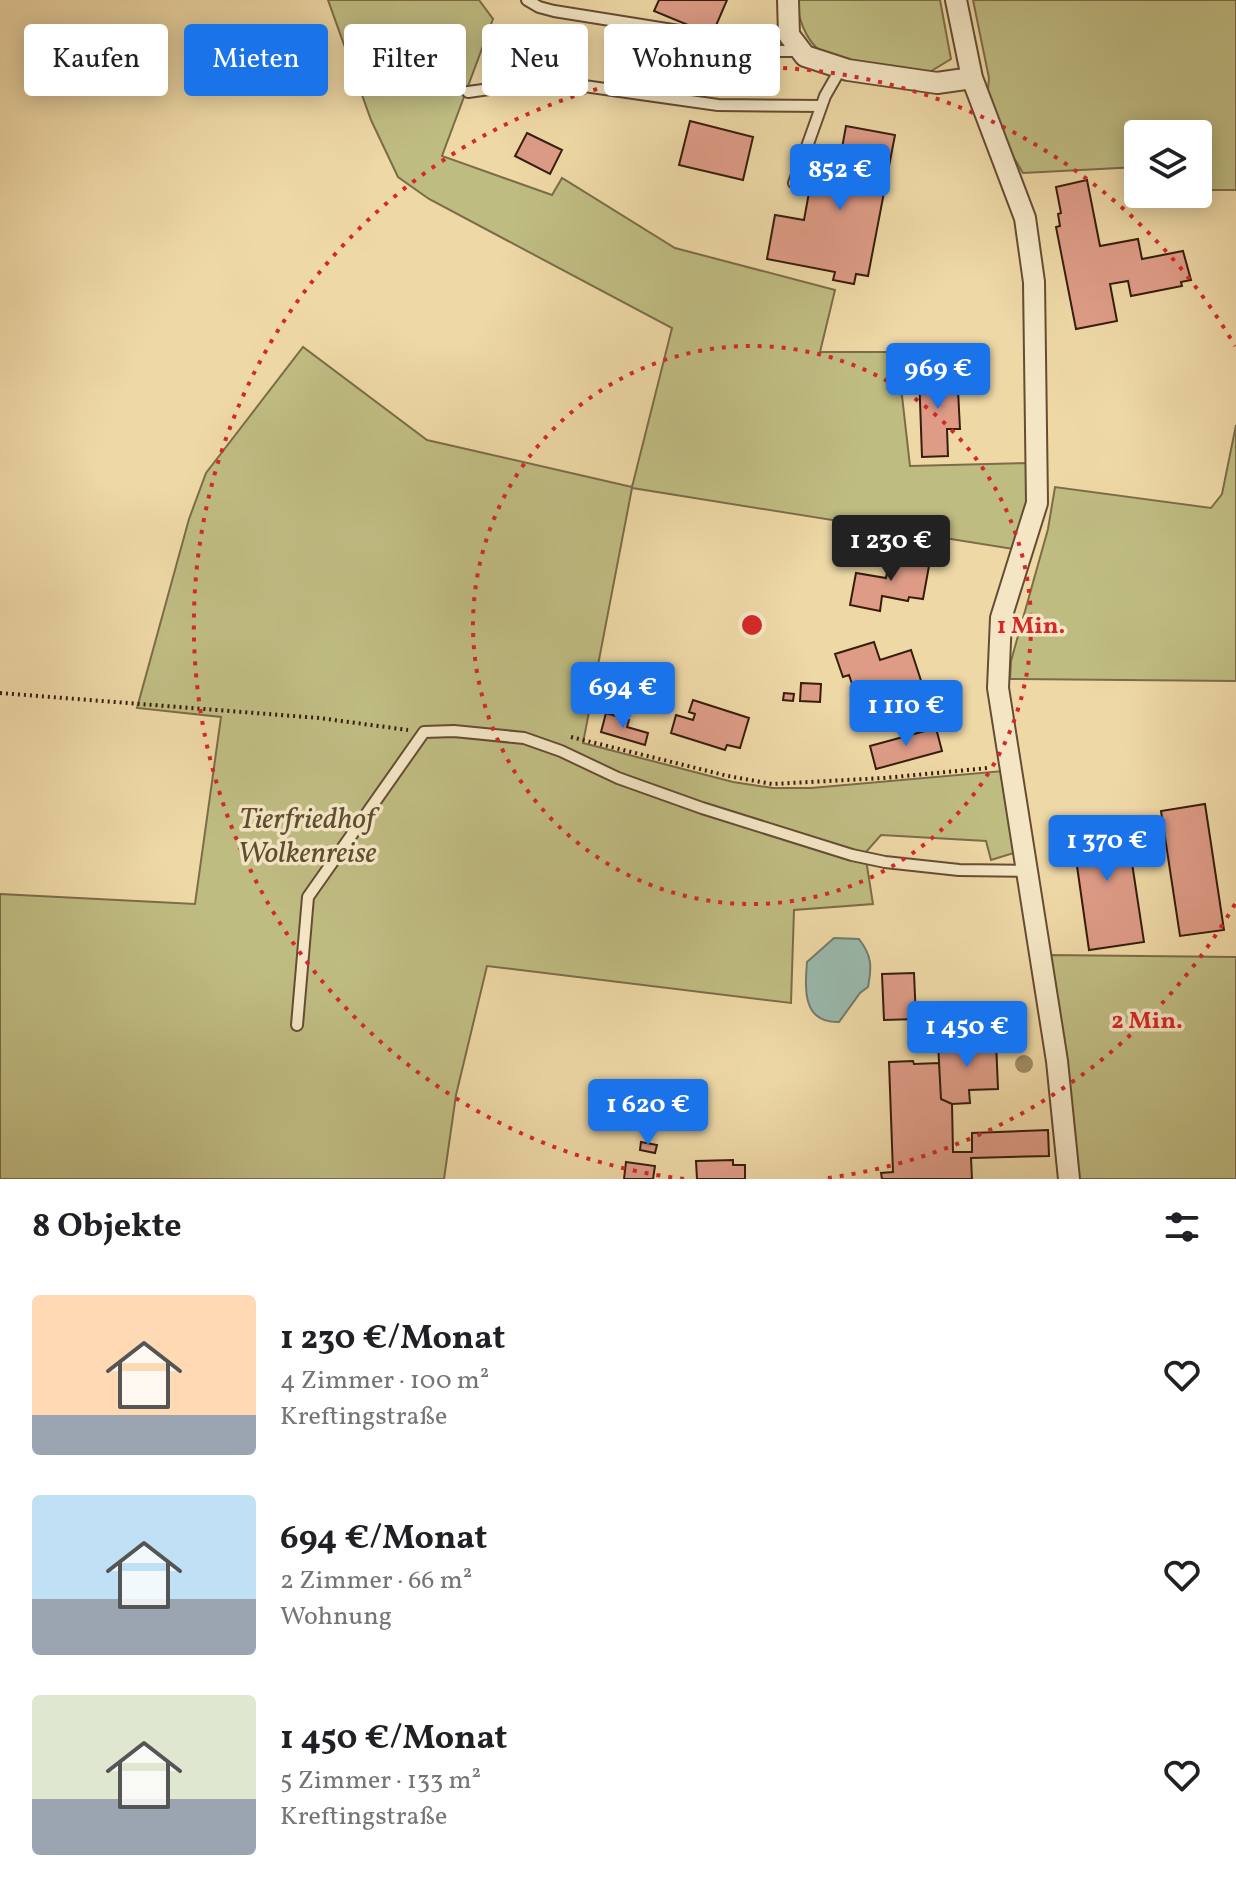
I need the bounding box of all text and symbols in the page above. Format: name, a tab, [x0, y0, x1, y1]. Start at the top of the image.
chip: Kaufen	[24, 24, 168, 96]
chip: Mieten	[184, 24, 328, 96]
chip: Filter	[344, 24, 466, 96]
chip: Neu	[482, 24, 588, 96]
chip: Wohnung	[604, 24, 780, 96]
map controls	[1124, 120, 1212, 208]
button: layers	[1124, 120, 1212, 208]
pin: 852 €	[784, 144, 896, 212]
text: 852 €	[808, 152, 872, 188]
pin: 969 €	[882, 343, 994, 411]
text: 969 €	[904, 351, 972, 387]
pin: 1 230 €	[817, 515, 965, 583]
text: 1 230 €	[850, 523, 932, 559]
text: 1 Min.	[997, 610, 1065, 644]
centre of rings	[738, 611, 766, 639]
pin: 694 €	[567, 662, 679, 730]
text: 694 €	[589, 670, 657, 706]
pin: 1 110 €	[832, 680, 980, 748]
text: 1 110 €	[868, 688, 944, 724]
park label: Tierfriedhof Wolkenreise	[238, 799, 380, 875]
pin: 1 370 €	[1033, 815, 1181, 883]
text: 1 370 €	[1067, 823, 1147, 859]
pin: 1 450 €	[893, 1001, 1041, 1069]
text: 2 Min.	[1111, 1005, 1183, 1039]
text: 1 450 €	[925, 1009, 1009, 1045]
pin: 1 620 €	[574, 1079, 722, 1147]
text: 1 620 €	[606, 1087, 690, 1123]
text: 8 Objekte	[32, 1204, 182, 1251]
icon: filters	[1160, 1205, 1204, 1249]
text: 1 230 €/Monat	[280, 1316, 505, 1363]
icon: home	[96, 1327, 192, 1423]
icon: heart	[1160, 1353, 1204, 1397]
text: 4 Zimmer · 100 m²	[280, 1363, 489, 1399]
text: Kreftingstraße	[280, 1399, 447, 1435]
text: 694 €/Monat	[280, 1516, 487, 1563]
icon: home	[96, 1527, 192, 1623]
icon: heart	[1160, 1553, 1204, 1597]
text: 2 Zimmer · 66 m²	[280, 1563, 472, 1599]
text: Wohnung	[280, 1599, 392, 1635]
text: 1 450 €/Monat	[280, 1716, 507, 1763]
icon: home	[96, 1727, 192, 1823]
icon: heart	[1160, 1753, 1204, 1797]
text: 5 Zimmer · 133 m²	[280, 1763, 481, 1799]
text: Kreftingstraße	[280, 1799, 447, 1835]

